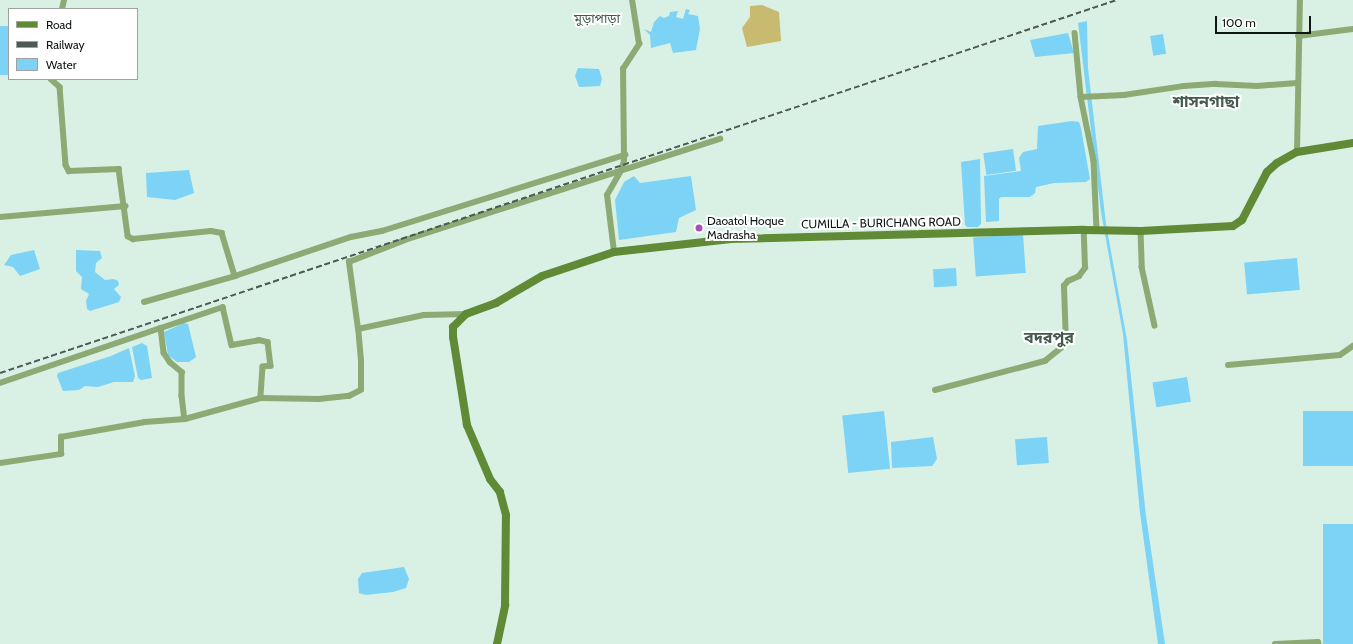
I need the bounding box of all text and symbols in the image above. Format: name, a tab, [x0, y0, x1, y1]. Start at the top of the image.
legend	[8, 8, 138, 80]
scale bar	[1217, 8, 1313, 34]
district label: মুড়াপাড়া	[574, 10, 620, 26]
text: 100 m	[1222, 15, 1256, 30]
text: Road	[46, 17, 72, 32]
text: Railway	[46, 37, 84, 52]
text: Water	[46, 57, 76, 72]
district label: শাসনগাছা	[1173, 92, 1239, 112]
place label: Daoatol Hoque Madrasha	[707, 214, 784, 242]
street label: CUMILLA - BURICHANG ROAD	[801, 214, 961, 232]
marker: Daoatol Hoque Madrasha	[694, 223, 704, 233]
district label: বদরপুর	[1024, 328, 1074, 348]

